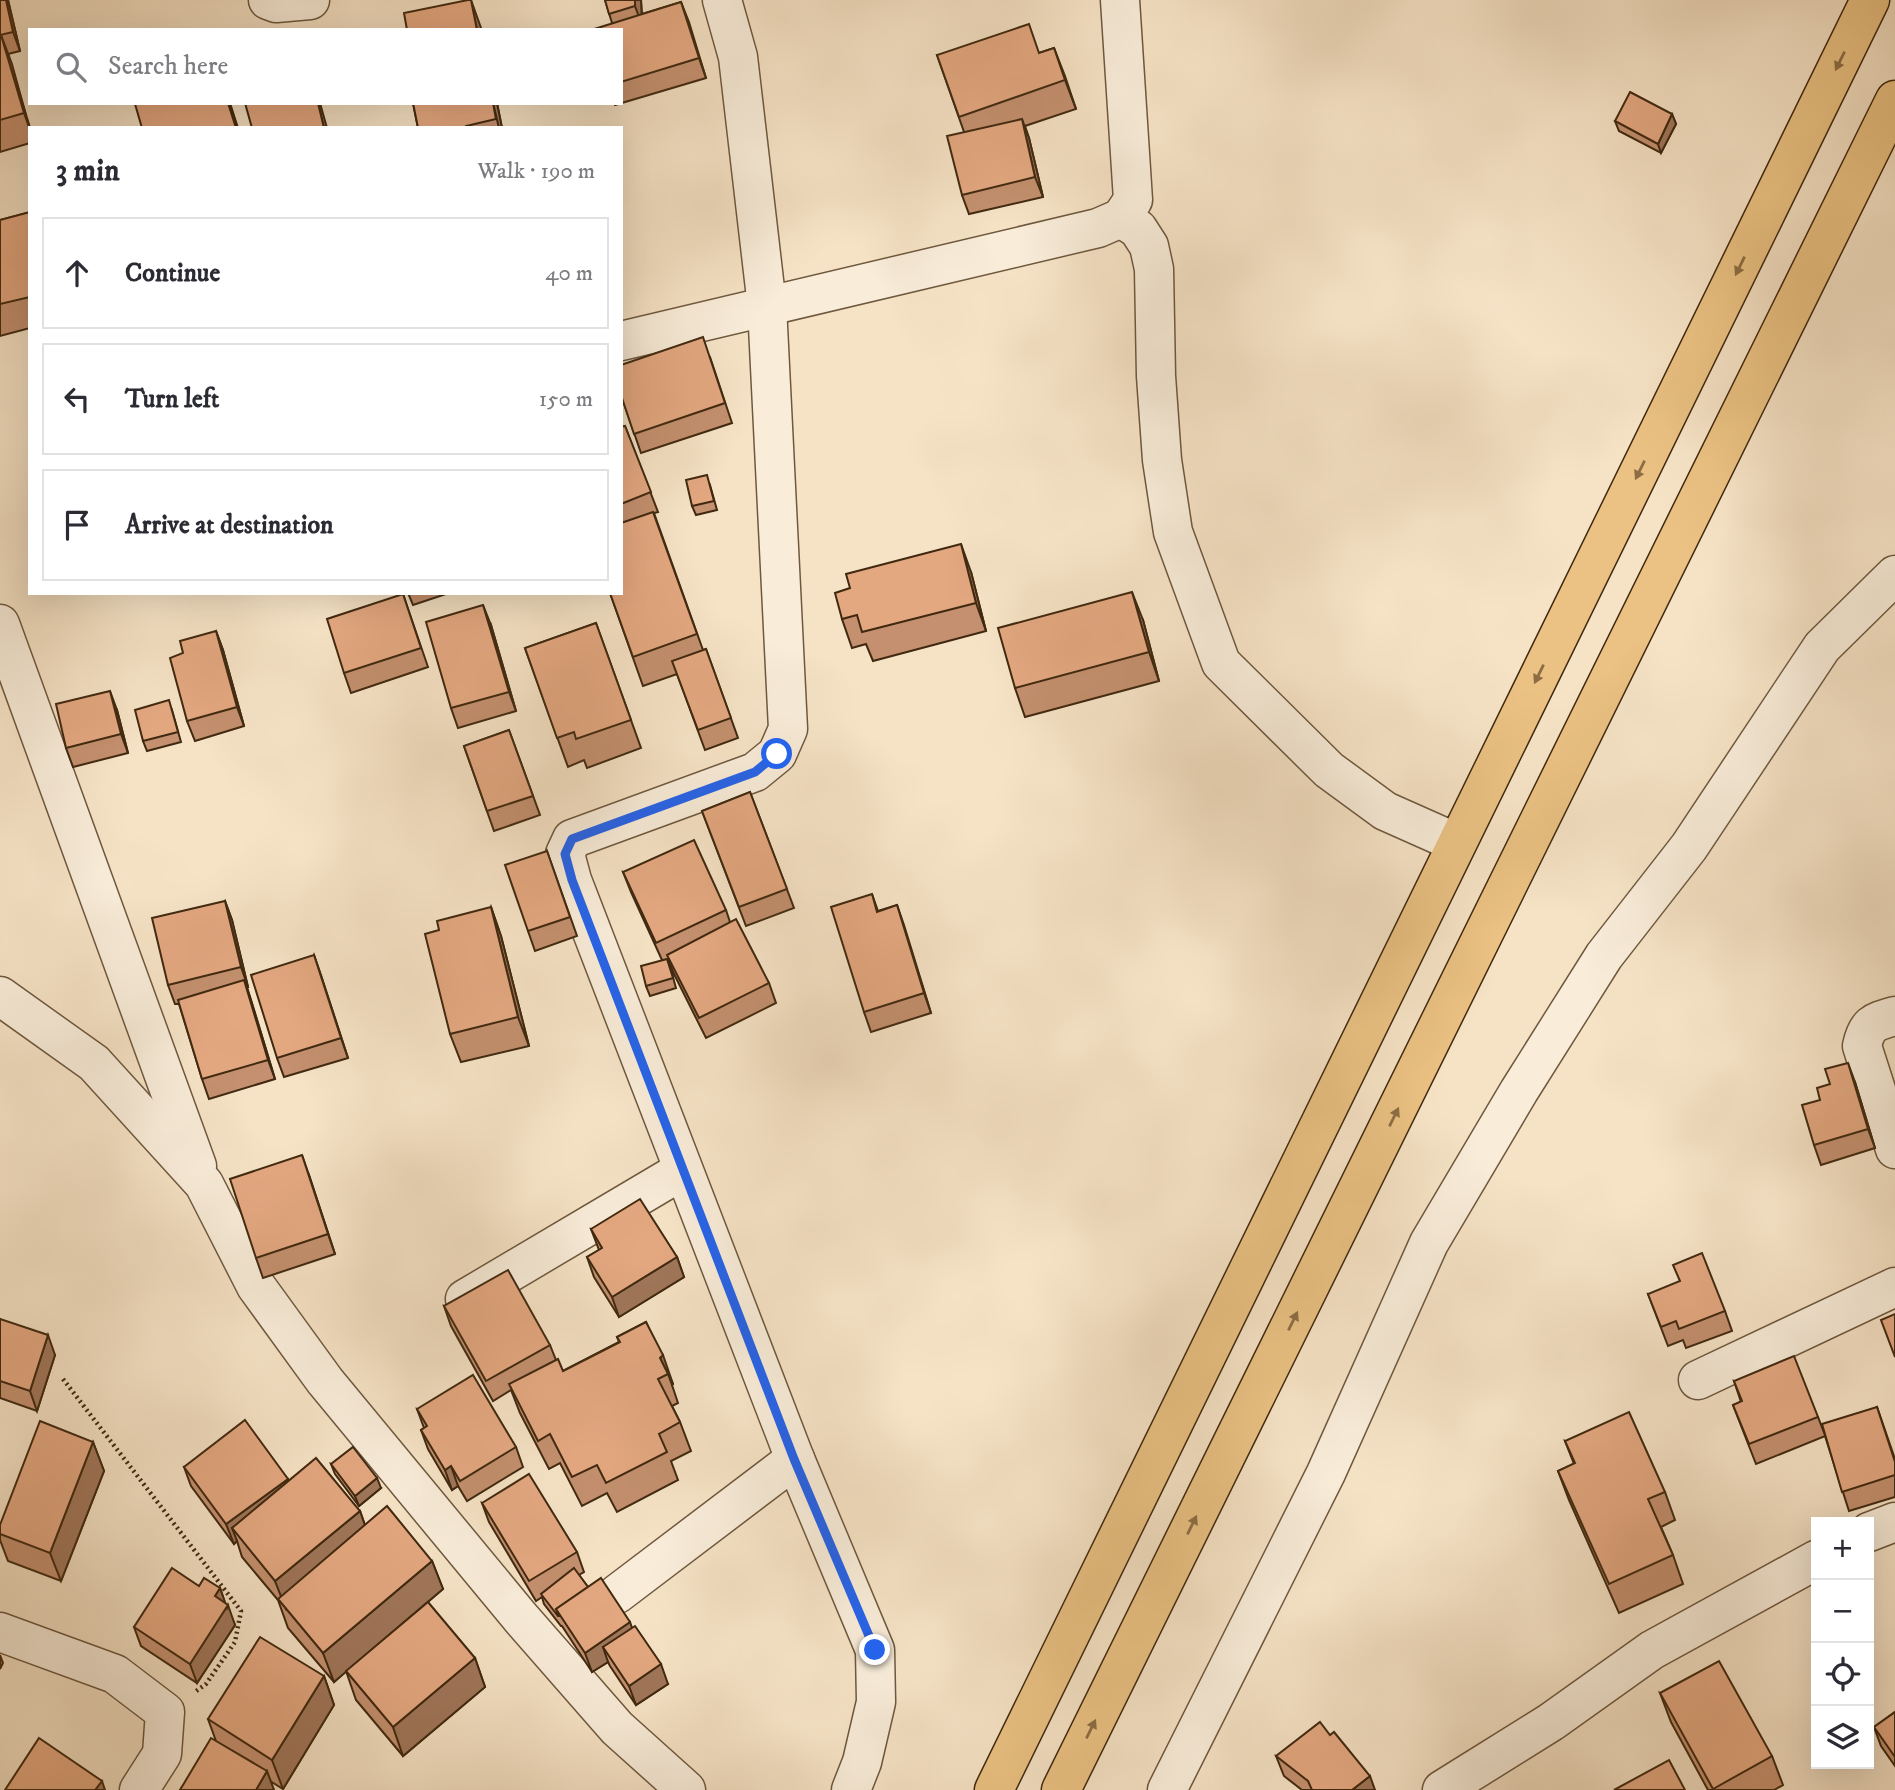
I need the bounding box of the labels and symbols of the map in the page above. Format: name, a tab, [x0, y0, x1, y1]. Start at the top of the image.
one-way arrow	[1834, 51, 1845, 71]
one-way arrow	[1734, 256, 1745, 276]
one-way arrow	[1634, 460, 1645, 480]
one-way arrow	[1534, 664, 1545, 684]
route start	[761, 738, 792, 769]
one-way arrow	[1388, 1107, 1399, 1127]
one-way arrow	[1287, 1311, 1298, 1331]
one-way arrow	[1186, 1515, 1198, 1535]
route end	[859, 1634, 890, 1665]
one-way arrow	[1086, 1719, 1097, 1739]

